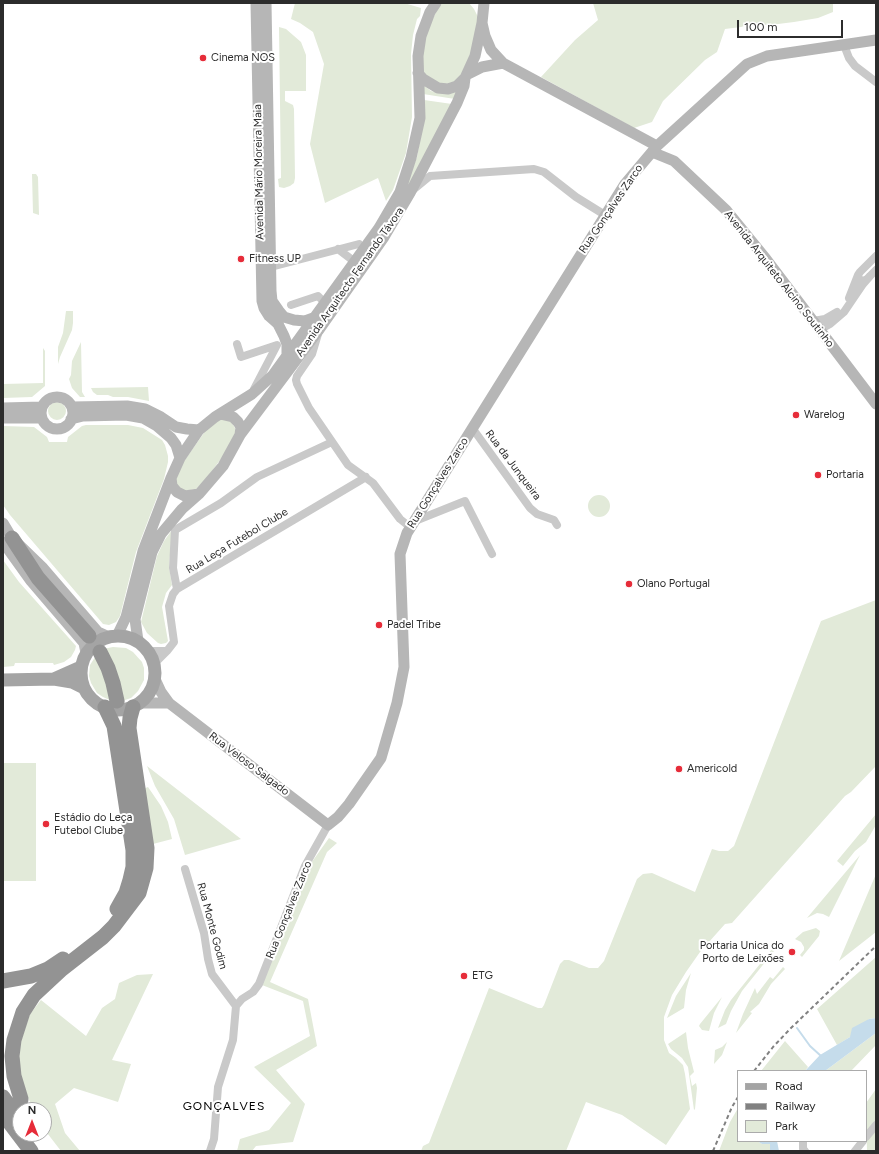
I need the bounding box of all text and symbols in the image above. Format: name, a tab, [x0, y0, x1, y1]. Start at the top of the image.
scale bar	[739, 12, 845, 38]
text: 100 m	[744, 20, 778, 34]
place label: Cinema NOS	[211, 51, 275, 65]
marker: Cinema NOS	[198, 53, 208, 63]
street label: Avenida Mário Moreira Maia	[251, 104, 267, 240]
street label: Rua Gonçalves Zarco	[576, 162, 646, 256]
street label: Avenida Arquitecto Fernando Távora	[293, 205, 407, 359]
street label: Avenida Arquiteto Alcino Soutinho	[721, 208, 837, 350]
place label: Fitness UP	[249, 252, 301, 266]
marker: Fitness UP	[236, 254, 246, 264]
place label: Warelog	[804, 408, 845, 422]
marker: Warelog	[791, 410, 801, 420]
street label: Rua da Junqueira	[482, 427, 544, 503]
street label: Rua Gonçalves Zarco	[405, 435, 471, 531]
place label: Portaria	[826, 468, 864, 482]
marker: Portaria	[813, 470, 823, 480]
street label: Rua Leça Futebol Clube	[184, 505, 290, 577]
place label: Olano Portugal	[637, 577, 710, 591]
marker: Olano Portugal	[624, 579, 634, 589]
place label: Padel Tribe	[387, 618, 441, 632]
marker: Padel Tribe	[374, 620, 384, 630]
street label: Rua Veloso Salgado	[206, 729, 292, 799]
place label: Americold	[687, 762, 737, 776]
marker: Americold	[674, 764, 684, 774]
place label: Estádio do Leça Futebol Clube	[54, 811, 132, 837]
marker: Estádio do Leça Futebol Clube	[41, 819, 51, 829]
street label: Rua Gonçalves Zarco	[263, 859, 315, 961]
street label: Rua Monte Godim	[194, 881, 230, 971]
place label: Portaria Unica do Porto de Leixões	[700, 939, 784, 965]
marker: Portaria Unica do Porto de Leixões	[787, 947, 797, 957]
place label: ETG	[472, 969, 493, 983]
marker: ETG	[459, 971, 469, 981]
legend	[737, 1070, 867, 1142]
text: Road	[775, 1079, 803, 1093]
district label: GONÇALVES	[183, 1099, 265, 1113]
text: Railway	[775, 1099, 816, 1113]
north arrow	[12, 1102, 52, 1142]
text: N	[28, 1104, 36, 1117]
text: Park	[775, 1119, 798, 1133]

